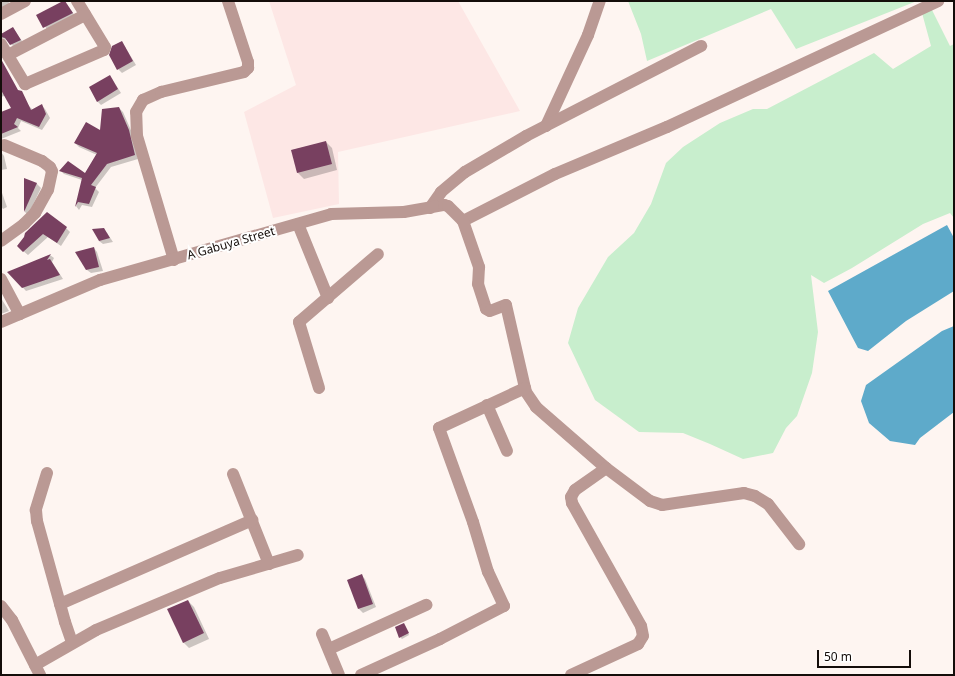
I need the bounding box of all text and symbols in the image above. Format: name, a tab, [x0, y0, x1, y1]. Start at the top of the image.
street label: A Gabuya Street	[186, 224, 276, 262]
scale bar	[819, 642, 913, 668]
text: 50 m	[824, 648, 852, 665]

